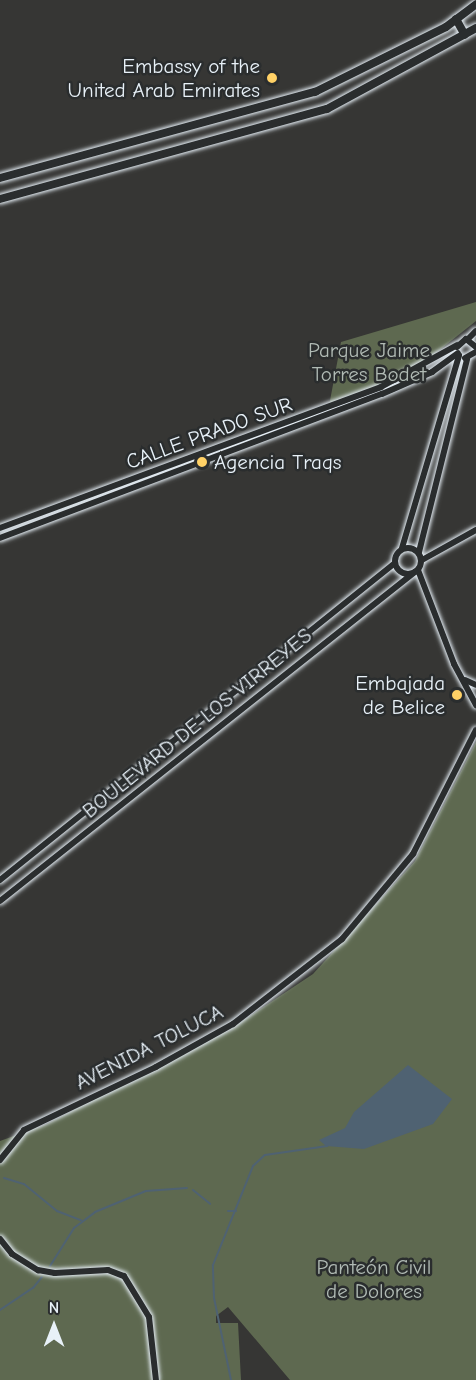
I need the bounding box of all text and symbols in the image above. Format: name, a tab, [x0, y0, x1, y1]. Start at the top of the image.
place label: Embassy of the United Arab Emirates	[68, 53, 260, 103]
marker: Embassy of the United Arab Emirates	[265, 71, 279, 85]
park label: Parque Jaime Torres Bodet	[308, 337, 430, 387]
street label: CALLE PRADO SUR	[123, 391, 295, 475]
place label: Agencia Traqs	[214, 449, 342, 475]
marker: Agencia Traqs	[195, 455, 209, 469]
street label: BOULEVARD DE LOS VIRREYES	[77, 623, 317, 823]
place label: Embajada de Belice	[355, 670, 445, 720]
marker: Embajada de Belice	[450, 688, 464, 702]
street label: AVENIDA TOLUCA	[71, 999, 227, 1095]
park label: Panteón Civil de Dolores	[317, 1254, 431, 1304]
north arrow	[24, 1296, 84, 1356]
text: N	[49, 1299, 59, 1317]

